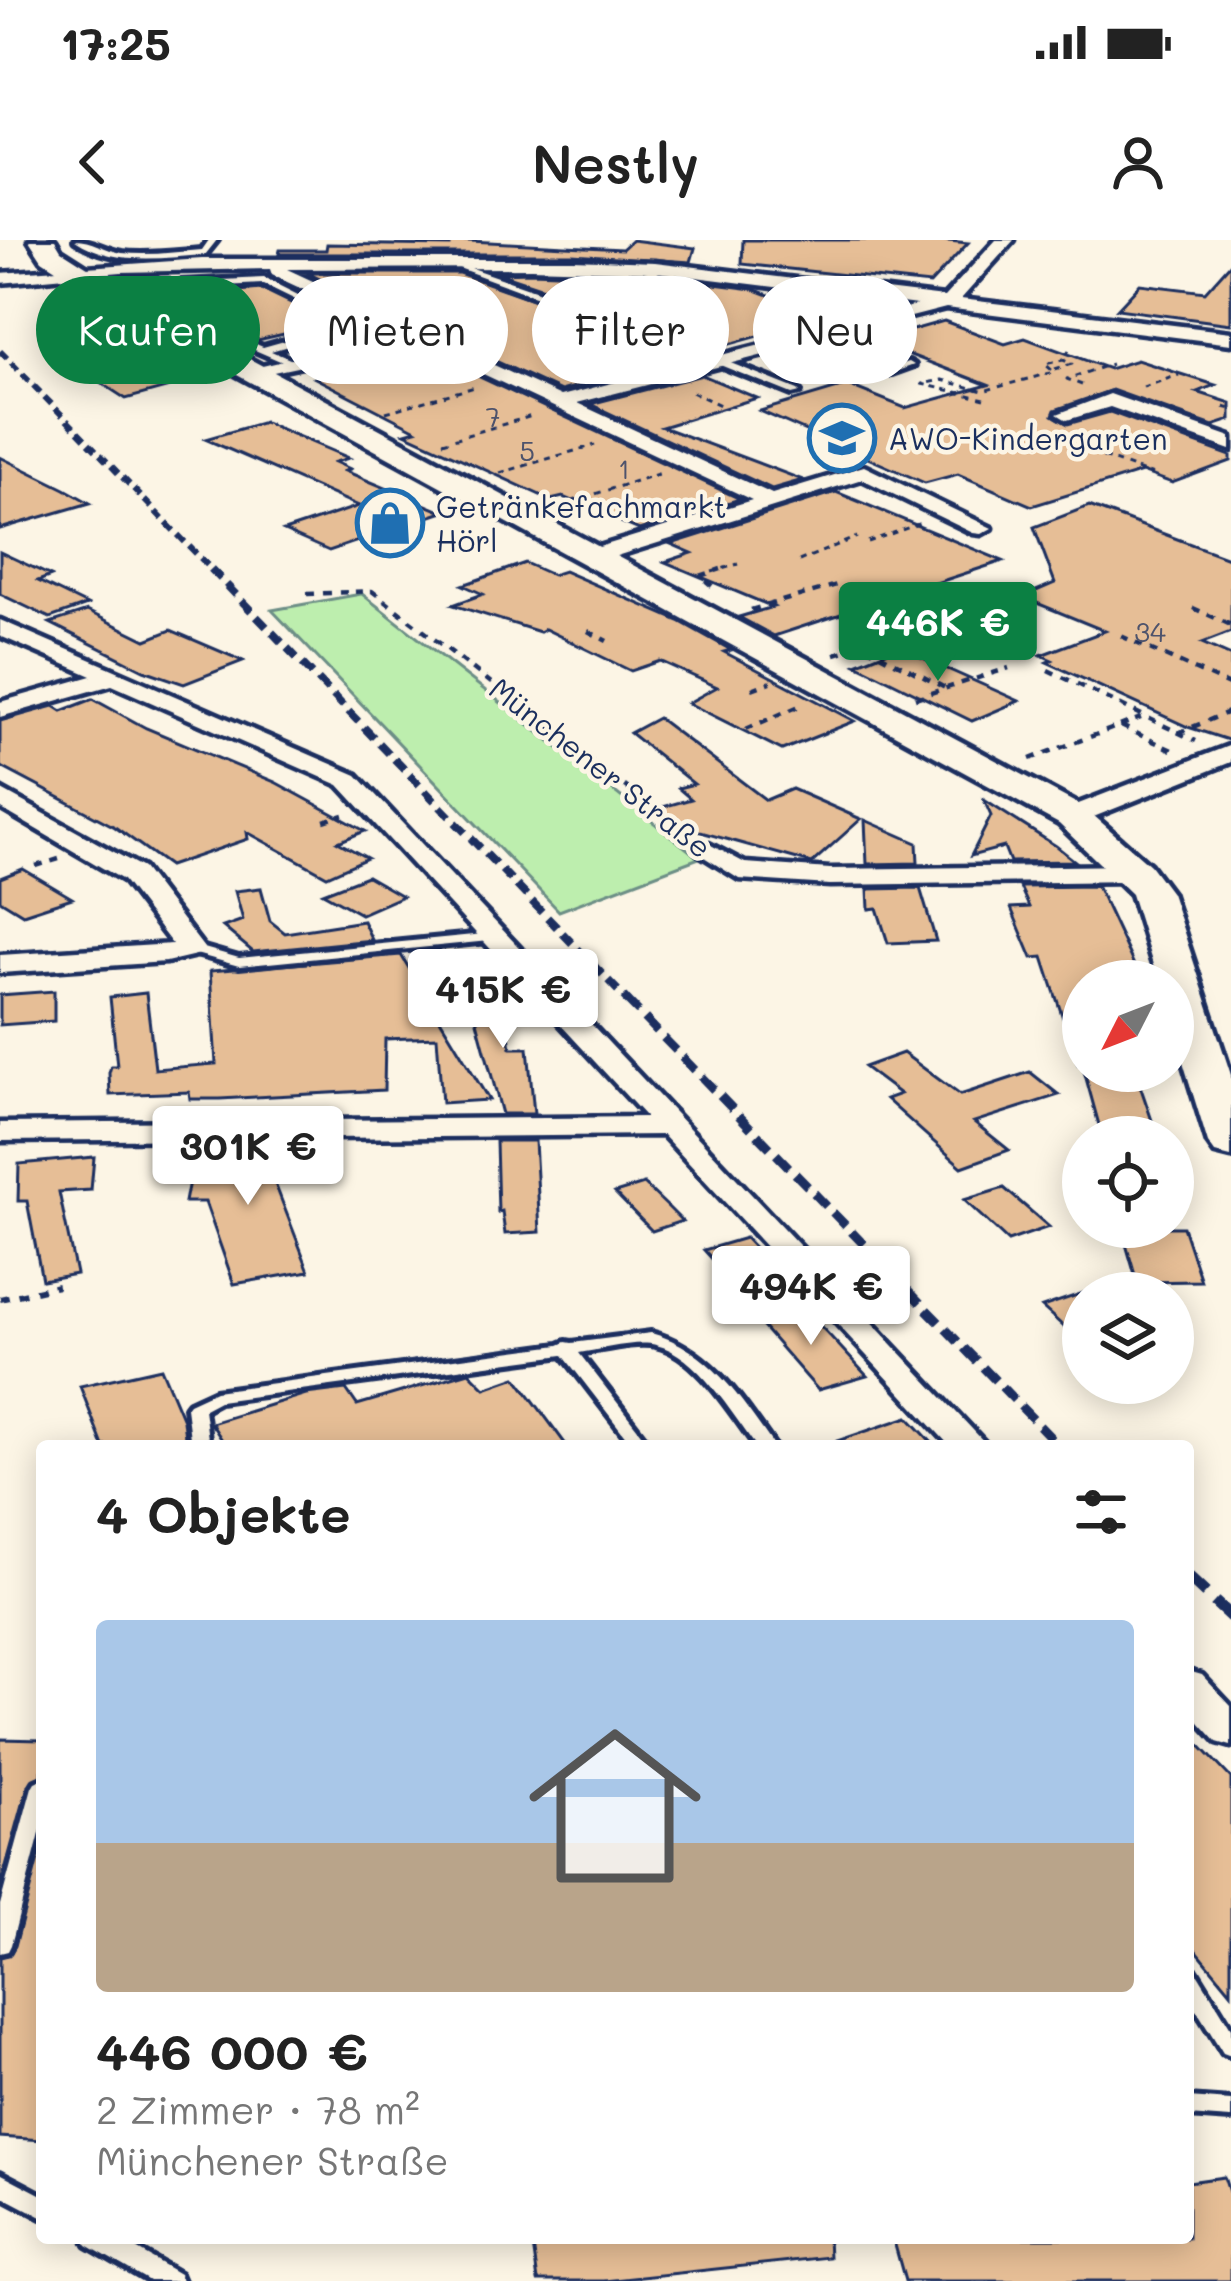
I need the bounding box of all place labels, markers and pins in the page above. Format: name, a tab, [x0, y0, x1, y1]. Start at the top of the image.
school or university icon: AWO-Kindergarten	[807, 403, 877, 473]
place label: AWO-Kindergarten	[888, 418, 1168, 458]
place label: Getränkefachmarkt Hörl	[436, 486, 727, 560]
shop icon: Getränkefachmarkt Hörl	[355, 488, 425, 558]
pin: 446K €	[840, 582, 1036, 684]
pin: 415K €	[405, 949, 601, 1051]
pin: 301K €	[150, 1106, 346, 1208]
pin: 494K €	[713, 1246, 909, 1348]

